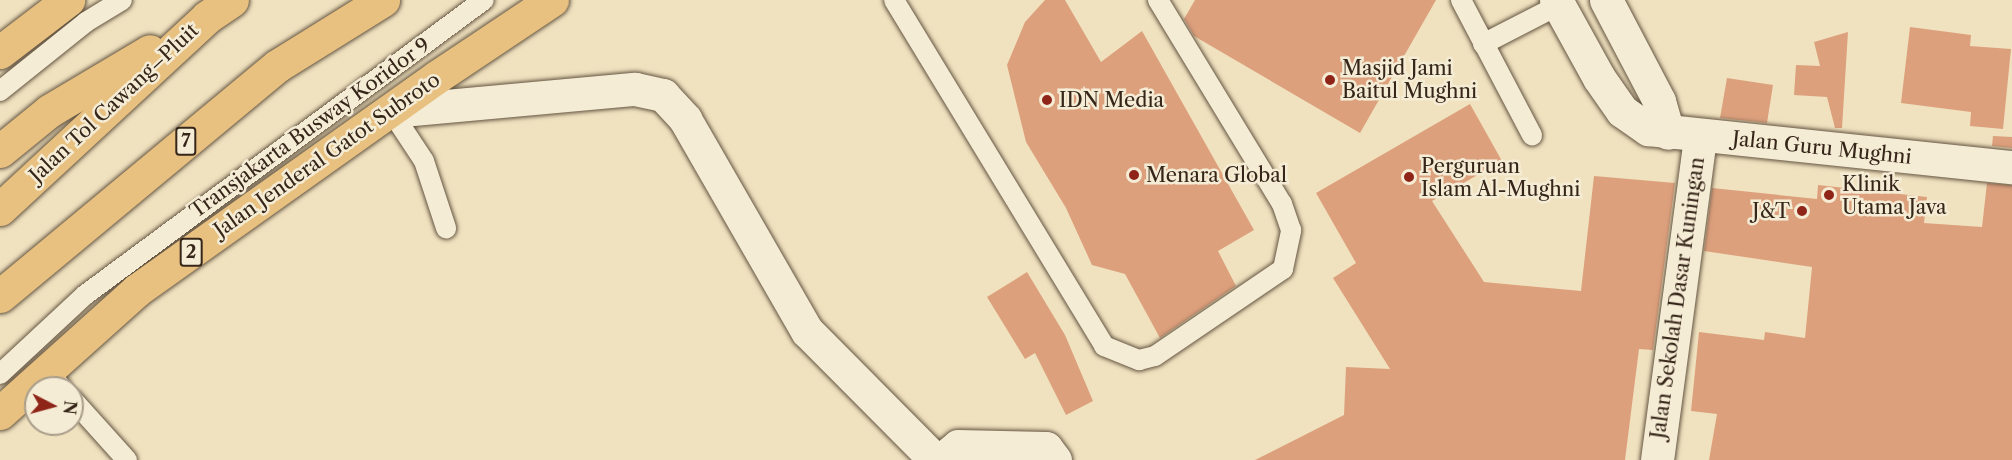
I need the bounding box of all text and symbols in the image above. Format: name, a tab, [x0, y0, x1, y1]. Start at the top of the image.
street label: Jalan Tol Cawang–Pluit	[24, 18, 204, 188]
street label: Transjakarta Busway Koridor 9	[185, 32, 435, 224]
place label: Masjid Jami Baitul Mughni	[1342, 56, 1477, 103]
street label: Jalan Jenderal Gatot Subroto	[209, 68, 445, 242]
marker: Masjid Jami Baitul Mughni	[1323, 73, 1337, 87]
place label: IDN Media	[1059, 88, 1164, 112]
marker: IDN Media	[1040, 93, 1054, 107]
road number: 7	[174, 126, 198, 156]
street label: Jalan Guru Mughni	[1731, 127, 1913, 169]
place label: Perguruan Islam Al-Mughni	[1421, 154, 1581, 201]
street label: Jalan Sekolah Dasar Kuningan	[1646, 155, 1710, 441]
place label: Menara Global	[1146, 163, 1287, 187]
marker: Menara Global	[1127, 168, 1141, 182]
marker: Perguruan Islam Al-Mughni	[1402, 170, 1416, 184]
place label: Klinik Utama Java	[1842, 172, 1947, 219]
marker: Klinik Utama Java	[1820, 186, 1838, 204]
place label: J&T	[1752, 199, 1790, 223]
marker: J&T	[1795, 204, 1809, 218]
road number: 2	[179, 237, 203, 267]
north arrow	[24, 376, 84, 436]
text: N	[59, 400, 81, 416]

